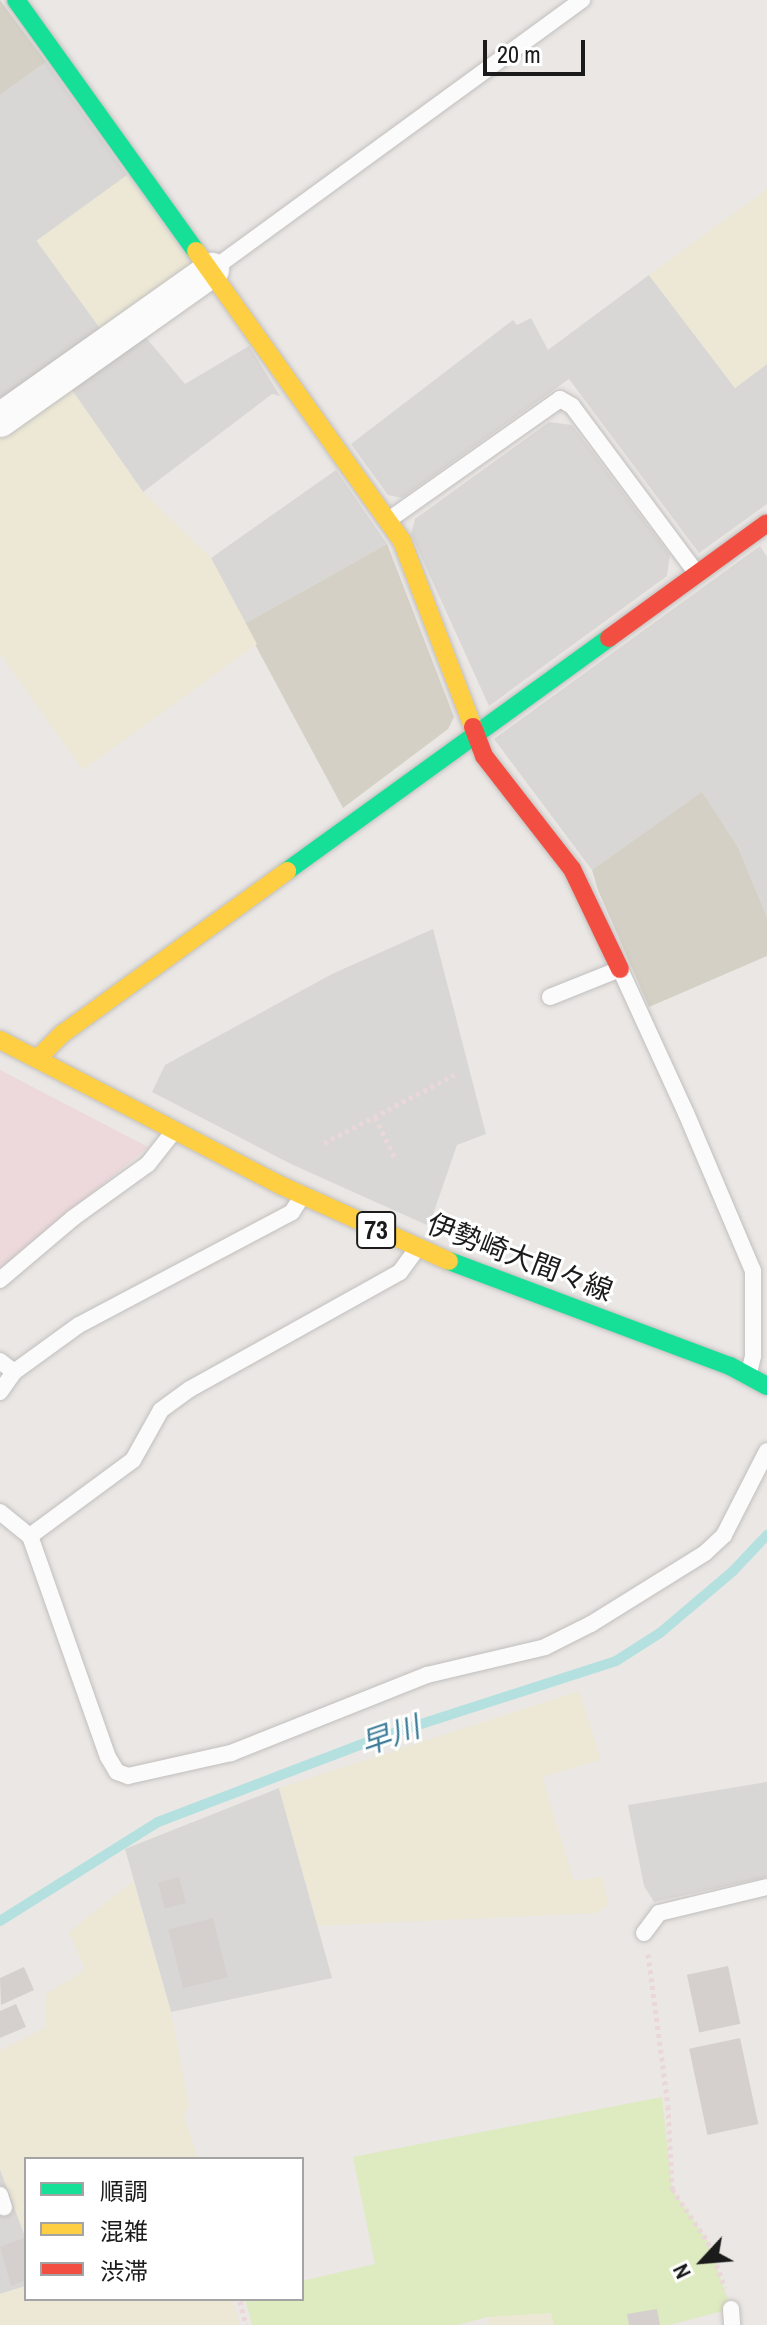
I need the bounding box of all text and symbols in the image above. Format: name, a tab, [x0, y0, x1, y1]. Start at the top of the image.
scale bar	[487, 24, 589, 74]
text: 20 m	[497, 38, 541, 70]
street label: 伊勢崎大間々線	[422, 1206, 618, 1308]
road number: 73	[356, 1208, 396, 1252]
water label: 早川	[356, 1708, 424, 1762]
legend	[24, 2157, 304, 2301]
text: 順調	[100, 2175, 148, 2207]
text: 混雑	[100, 2215, 148, 2247]
north arrow	[663, 2221, 743, 2301]
text: 渋滞	[100, 2255, 148, 2287]
text: N	[665, 2259, 698, 2284]

